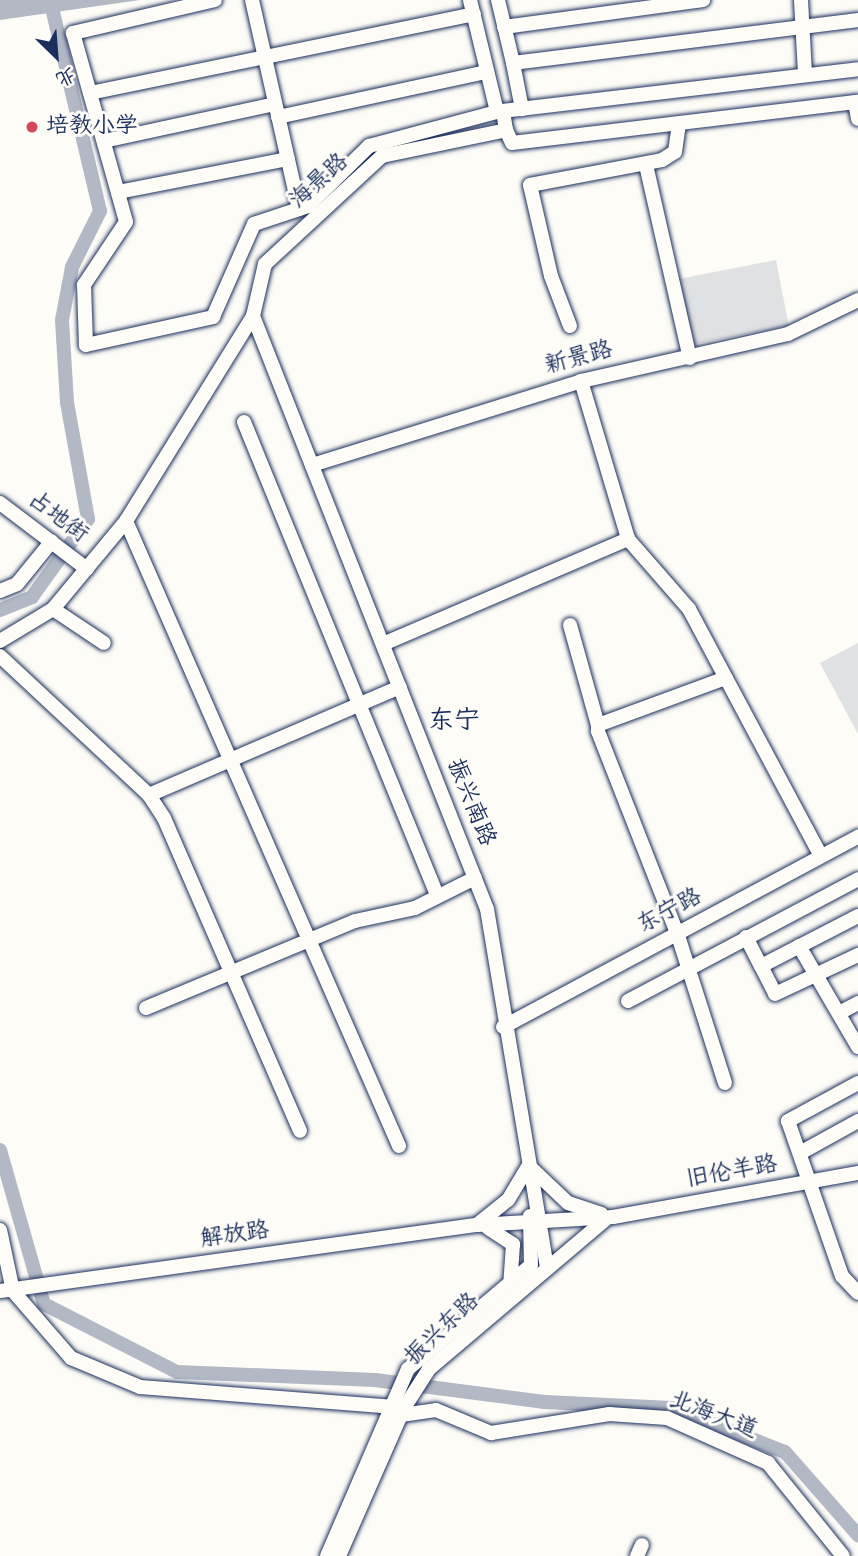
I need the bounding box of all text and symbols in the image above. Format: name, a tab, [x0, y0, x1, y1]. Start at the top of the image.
north arrow	[21, 21, 91, 91]
text: 北	[51, 59, 79, 92]
place label: 培教小学	[46, 113, 138, 141]
marker: 培教小学	[24, 119, 40, 135]
street label: 海景路	[285, 149, 355, 215]
street label: 新景路	[542, 337, 616, 381]
street label: 占地街	[21, 486, 93, 550]
district label: 东宁	[428, 707, 480, 739]
street label: 振兴南路	[440, 755, 500, 851]
street label: 东宁路	[633, 884, 707, 940]
street label: 旧伦羊路	[684, 1151, 780, 1195]
street label: 解放路	[199, 1218, 271, 1254]
street label: 振兴东路	[400, 1288, 486, 1372]
street label: 北海大道	[665, 1387, 761, 1445]

